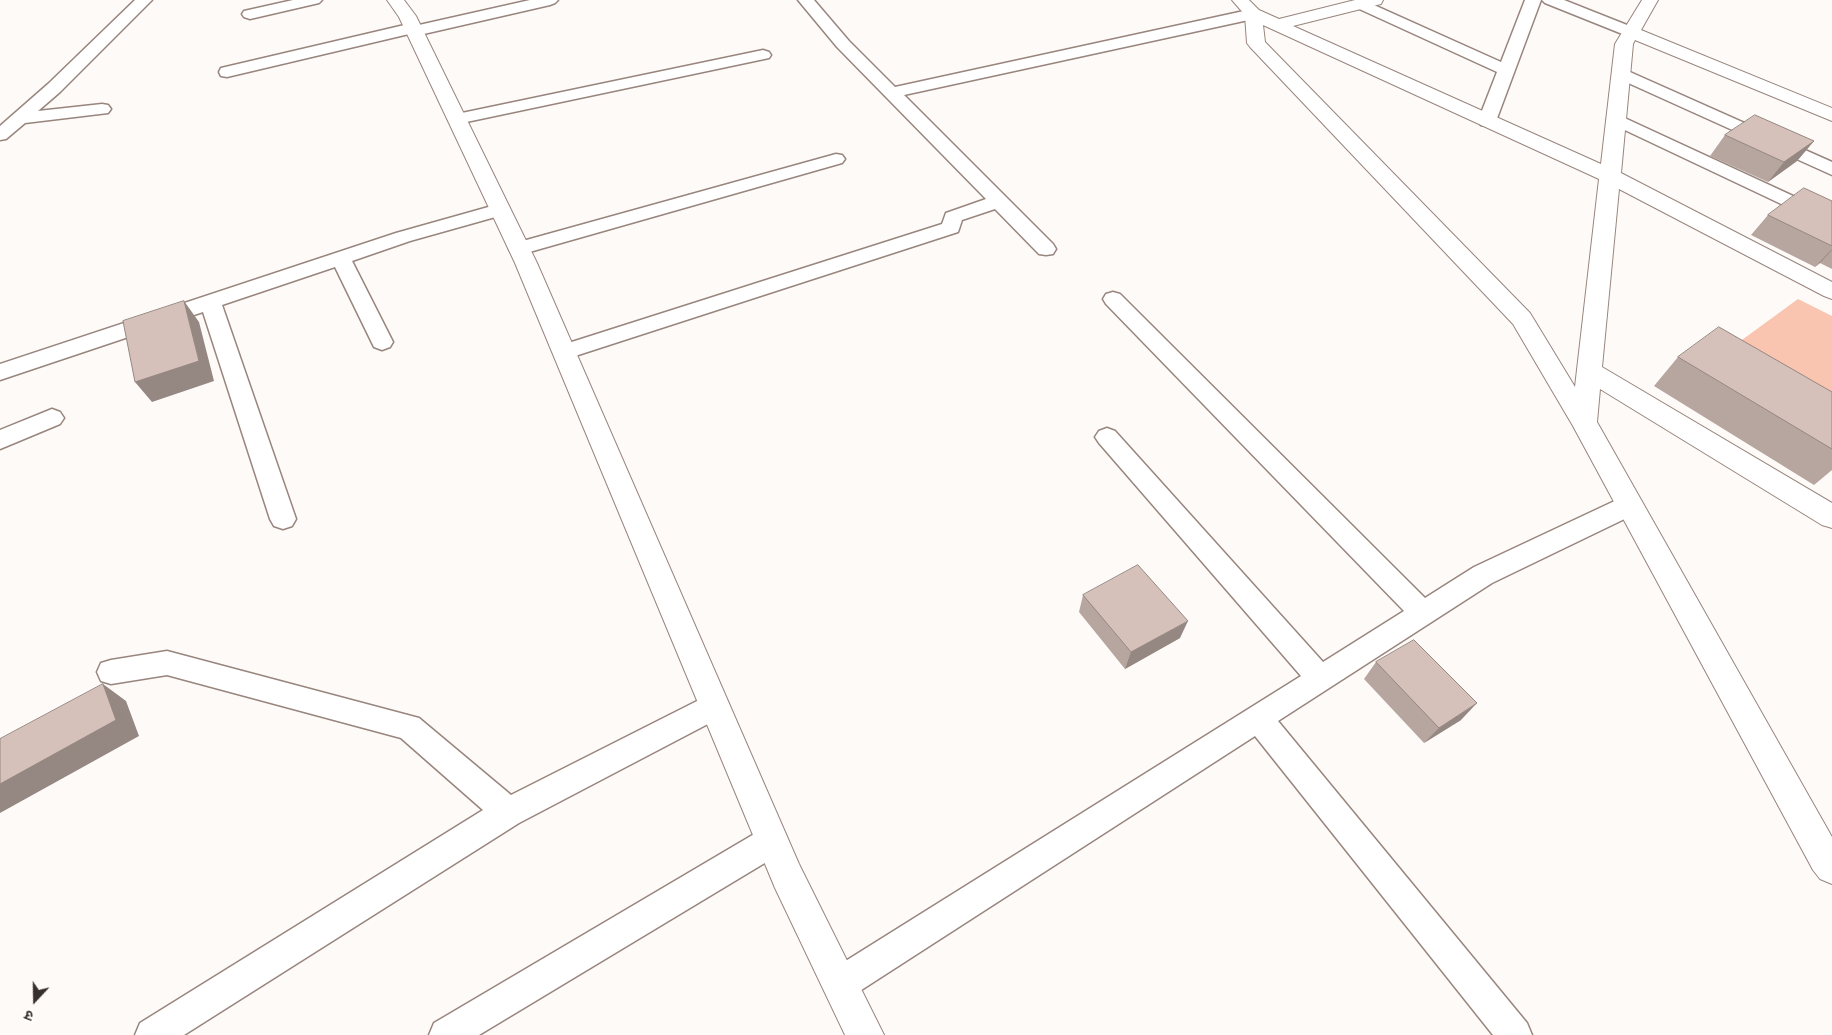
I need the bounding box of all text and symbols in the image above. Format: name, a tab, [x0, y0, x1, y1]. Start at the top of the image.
north arrow	[10, 975, 60, 1025]
text: उ	[23, 1005, 36, 1024]

